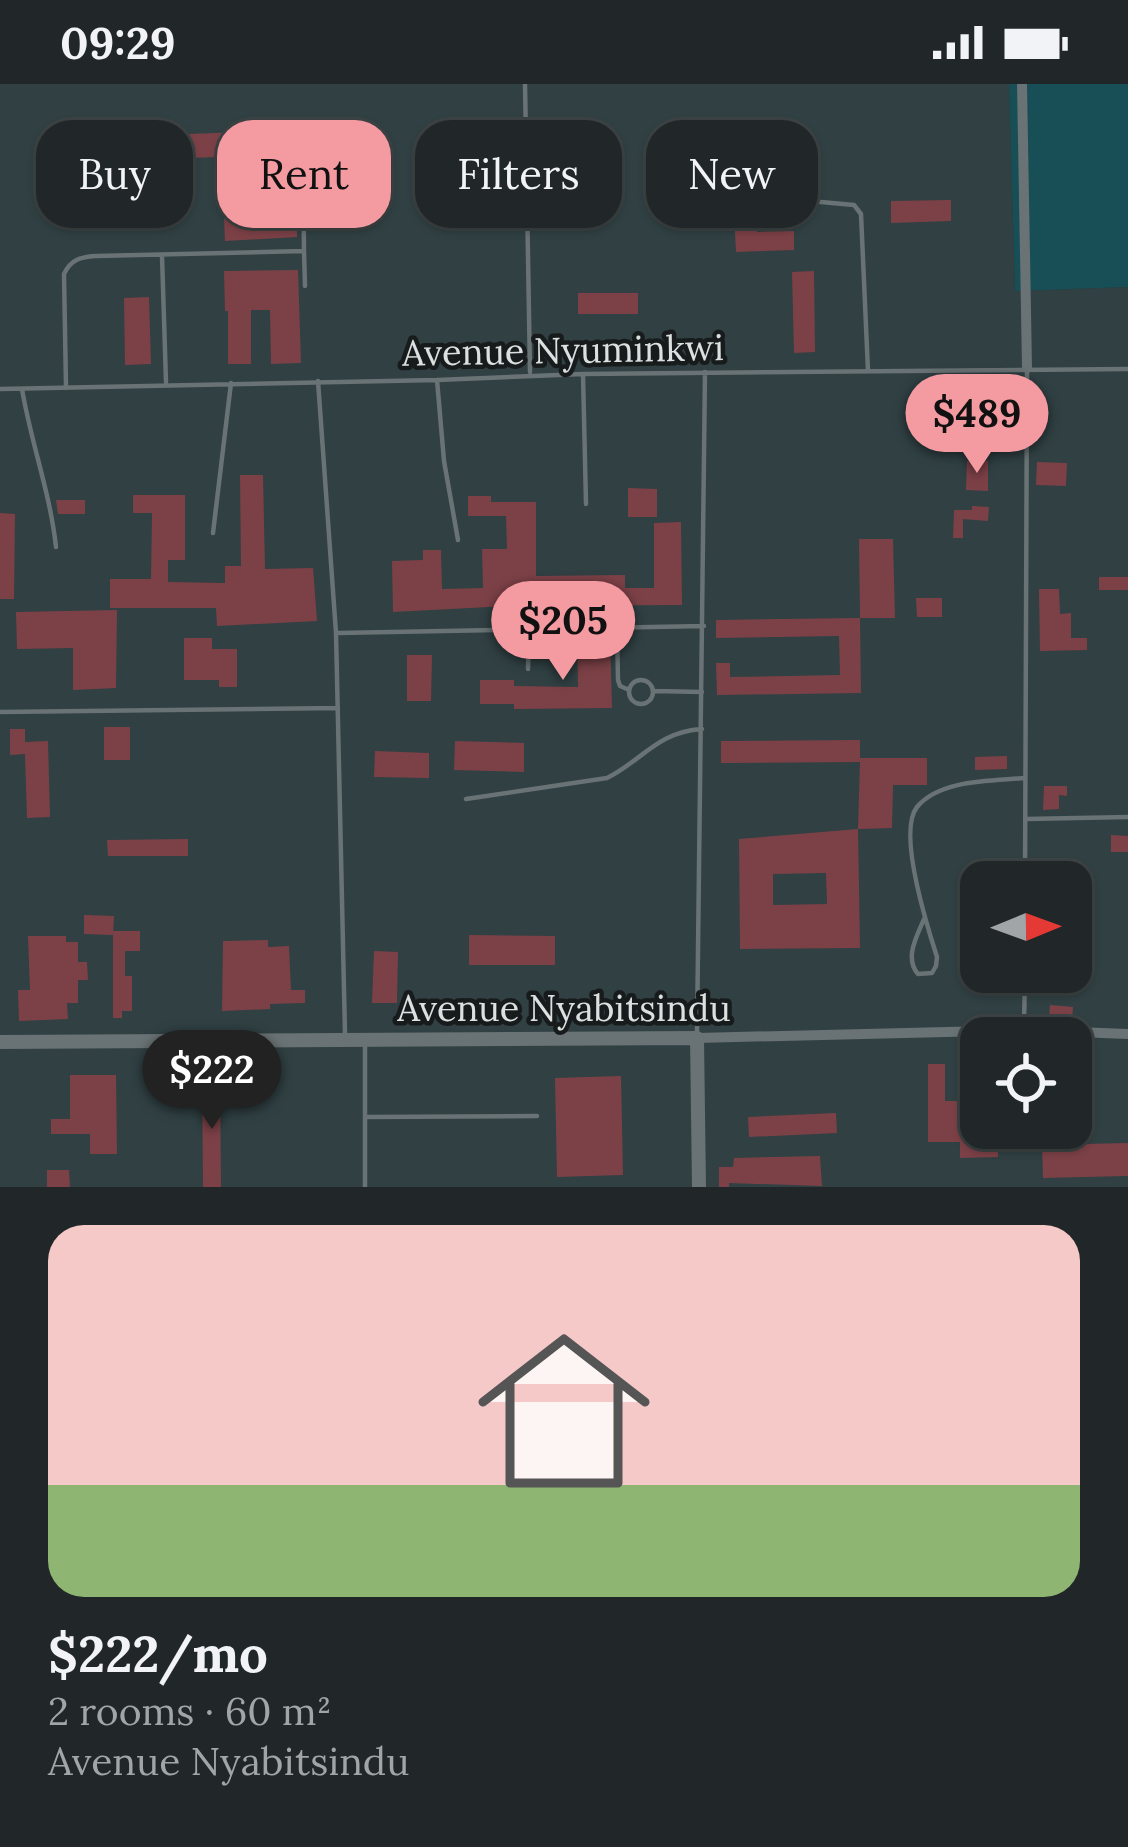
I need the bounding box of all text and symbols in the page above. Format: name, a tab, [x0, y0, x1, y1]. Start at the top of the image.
text: 09:29	[60, 14, 176, 71]
chip: Buy	[36, 120, 193, 228]
chip: Rent	[217, 120, 391, 228]
chip: Filters	[415, 120, 622, 228]
chip: New	[646, 120, 818, 228]
street label: Avenue Nyuminkwi	[401, 324, 724, 376]
pin: $489	[906, 374, 1048, 476]
text: $489	[932, 388, 1022, 438]
pin: $205	[492, 581, 634, 683]
text: $205	[518, 595, 608, 645]
north arrow	[960, 861, 1092, 993]
map controls	[960, 861, 1092, 1149]
street label: Avenue Nyabitsindu	[396, 985, 731, 1031]
button: locate	[960, 1017, 1092, 1149]
pin: $222	[141, 1030, 283, 1132]
text: $222	[169, 1044, 255, 1094]
icon: home	[456, 1303, 672, 1519]
text: $222/mo	[48, 1621, 268, 1686]
text: 2 rooms · 60 m²	[48, 1686, 332, 1736]
text: Avenue Nyabitsindu	[48, 1736, 409, 1786]

